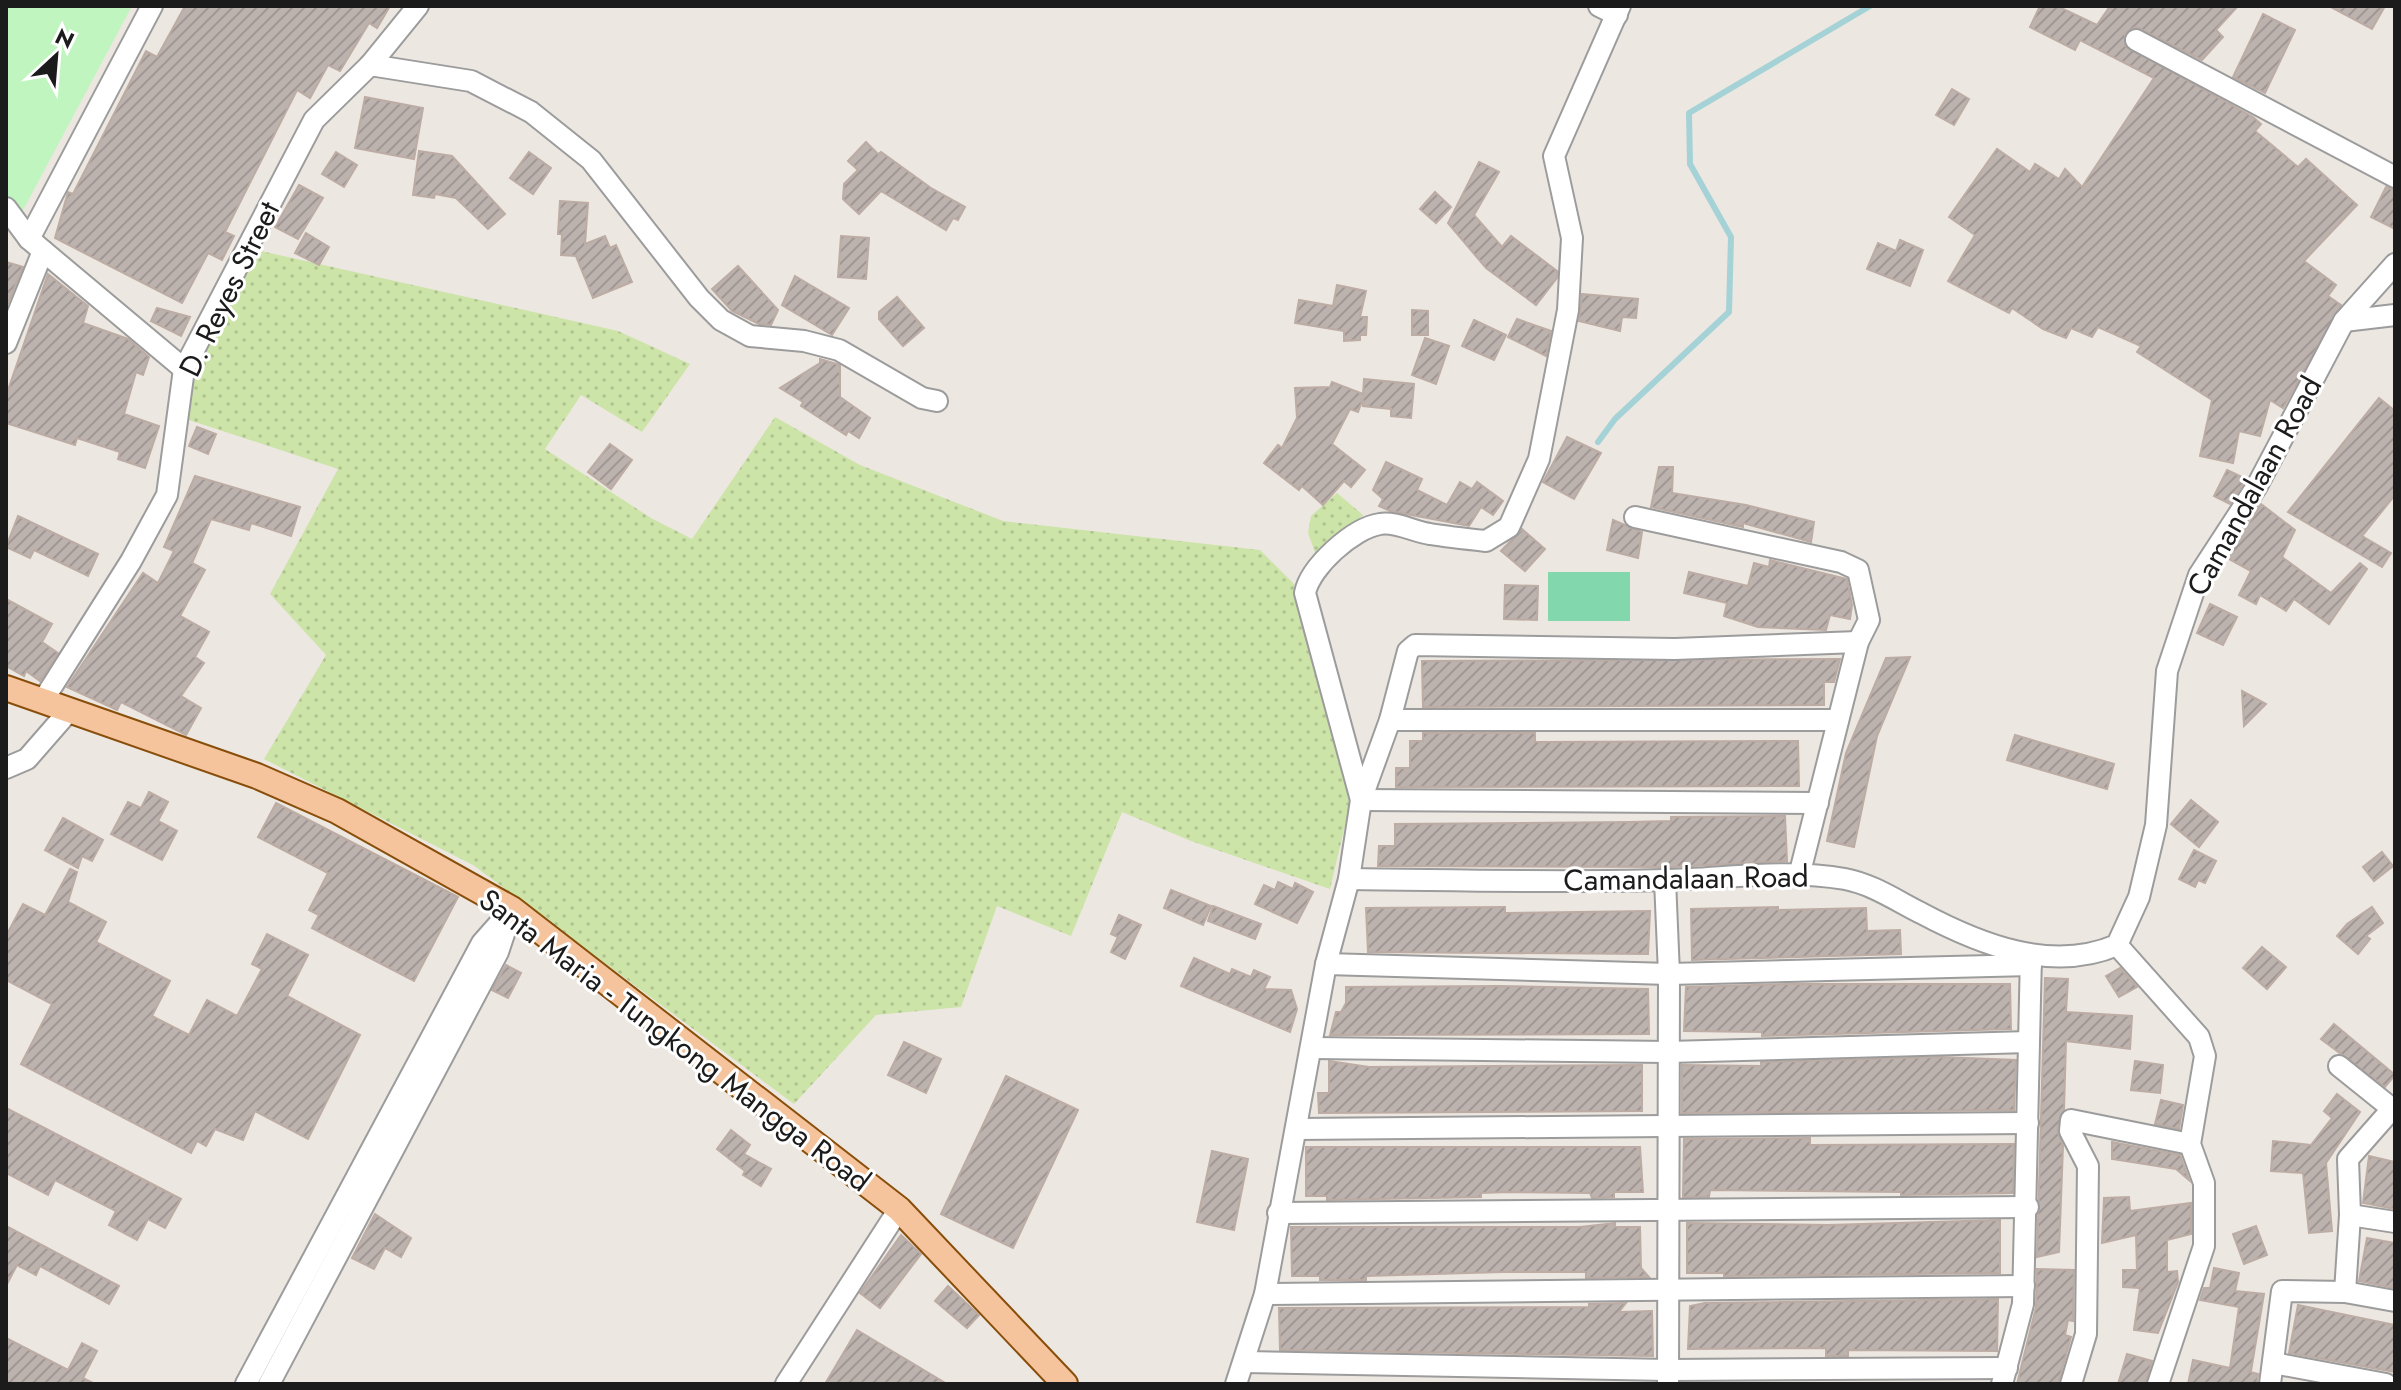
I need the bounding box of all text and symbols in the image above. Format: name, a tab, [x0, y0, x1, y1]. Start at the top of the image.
north arrow	[16, 16, 96, 96]
text: N	[50, 20, 80, 56]
street label: D. Reyes Street	[168, 193, 290, 384]
street label: Camandalaan Road	[2176, 368, 2332, 604]
street label: Camandalaan Road	[1563, 854, 1809, 902]
street label: Santa Maria - Tungkong Mangga Road	[470, 878, 880, 1202]

